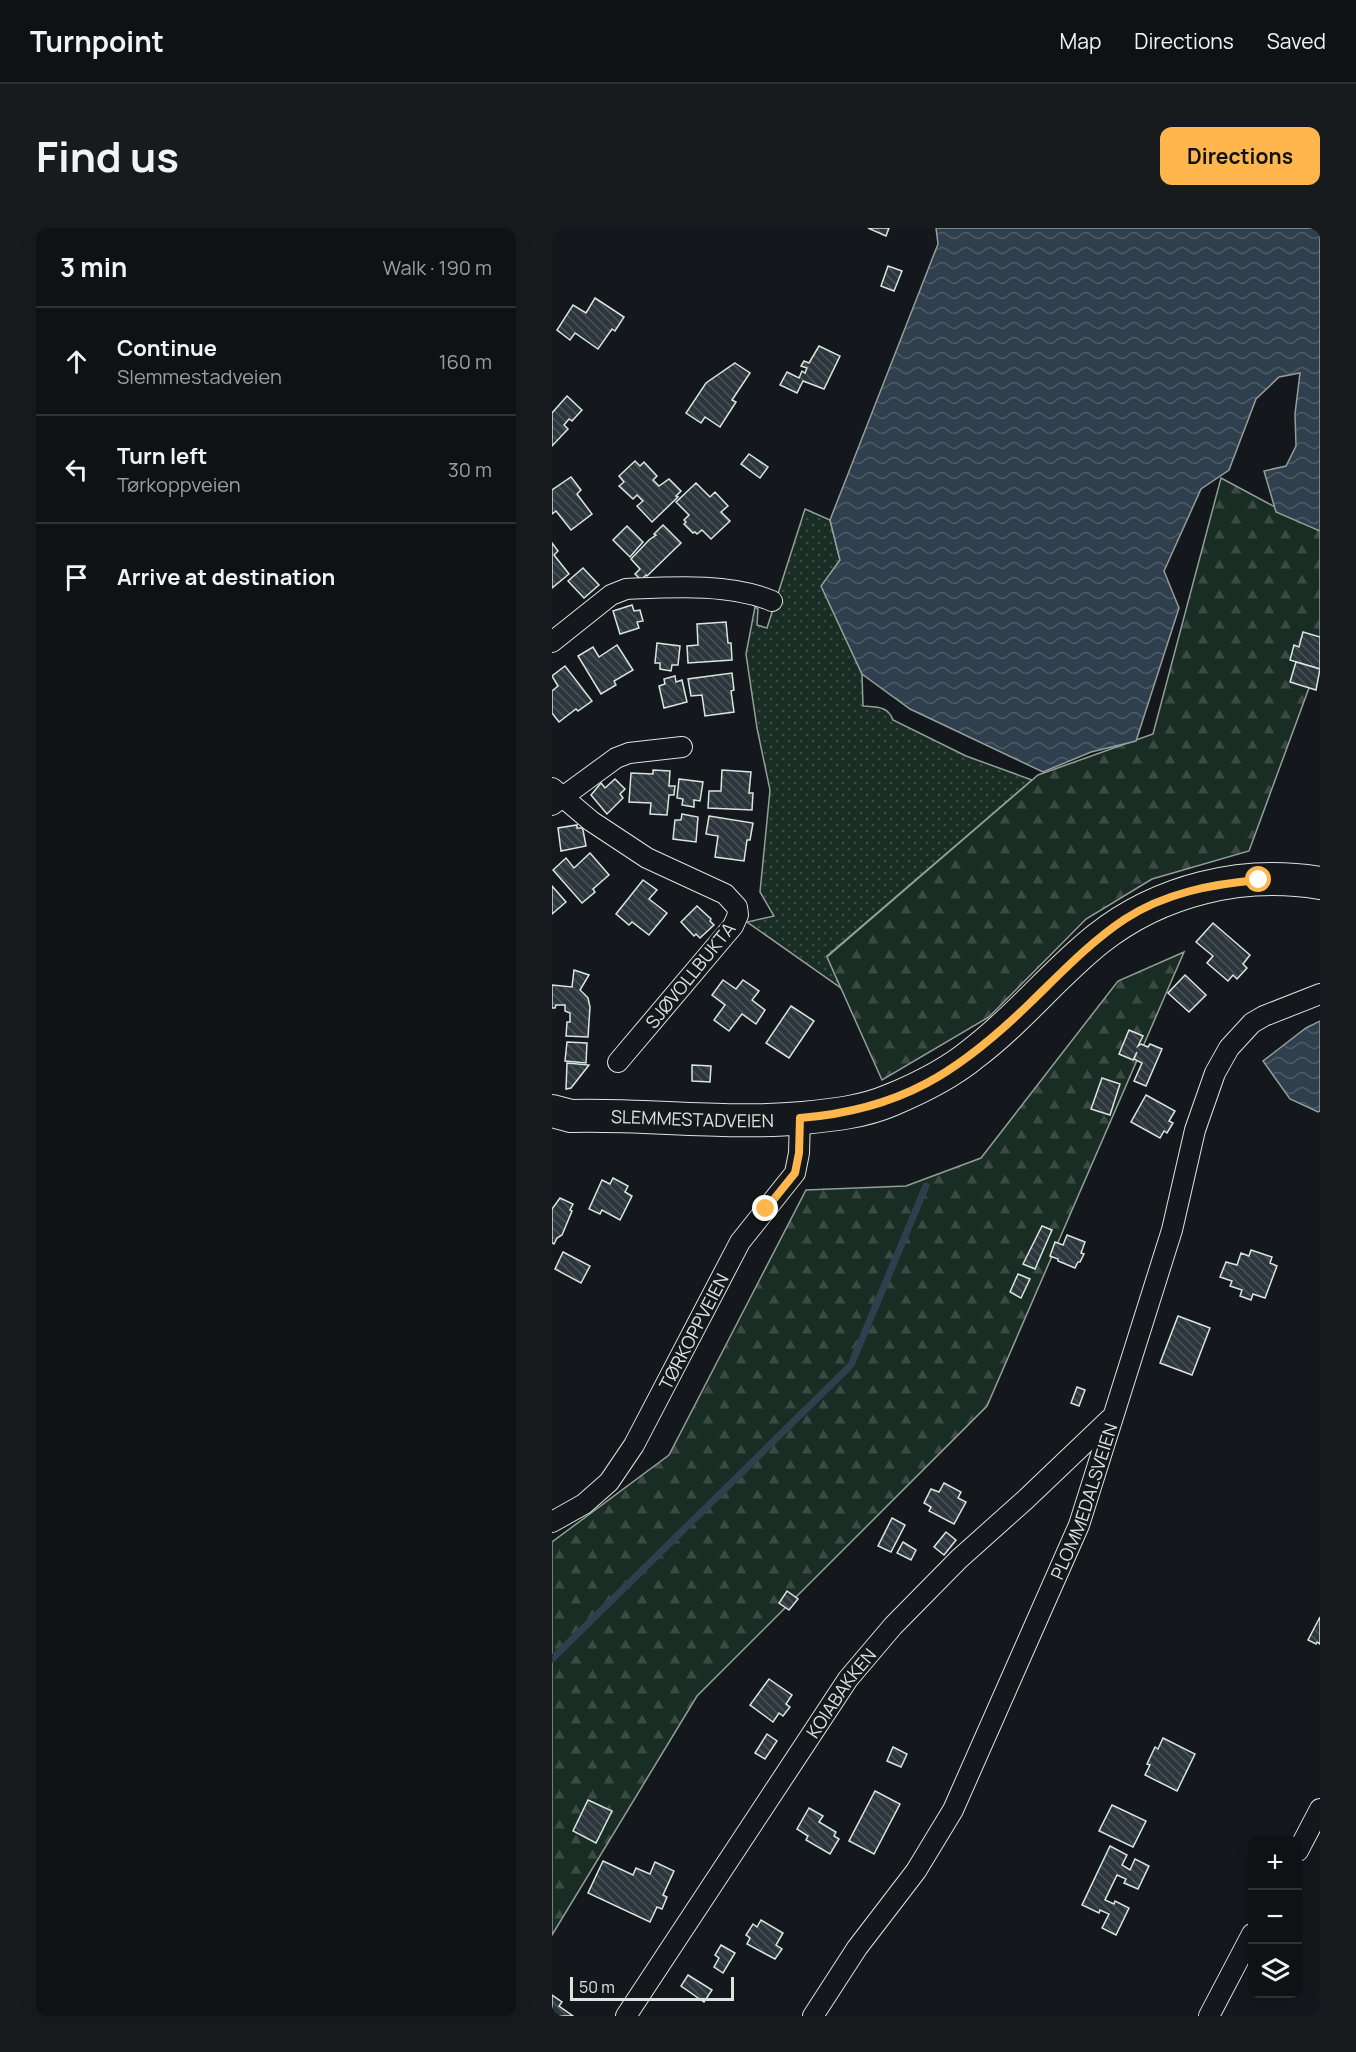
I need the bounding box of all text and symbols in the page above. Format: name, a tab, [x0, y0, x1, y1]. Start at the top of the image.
text: Turnpoint	[30, 22, 164, 60]
text: Map	[1060, 27, 1101, 55]
text: Directions	[1134, 27, 1234, 55]
text: Saved	[1267, 27, 1326, 55]
text: Find us	[36, 127, 179, 185]
button: Directions	[1160, 127, 1320, 185]
text: 3 min	[60, 249, 127, 285]
text: Walk · 190 m	[383, 254, 492, 281]
text: Continue	[117, 333, 217, 363]
icon: ahead	[60, 345, 93, 378]
text: 160 m	[439, 348, 492, 375]
text: Slemmestadveien	[117, 363, 282, 390]
text: Turn left	[117, 441, 207, 471]
icon: left	[60, 453, 93, 486]
text: 30 m	[448, 456, 492, 483]
text: Tørkoppveien	[117, 471, 241, 498]
icon: arrive	[60, 561, 93, 594]
text: Arrive at destination	[117, 562, 335, 592]
route start	[1245, 866, 1271, 892]
street label: SJØVOLLBUKTA	[640, 916, 741, 1033]
street label: SLEMMESTADVEIEN	[611, 1104, 774, 1132]
route end	[752, 1195, 778, 1221]
street label: TØRKOPPVEIEN	[653, 1269, 734, 1394]
street label: PLOMMEDALSVEIEN	[1045, 1420, 1122, 1583]
street label: KOIABAKKEN	[801, 1643, 881, 1742]
map controls	[1248, 1836, 1302, 1998]
button: +	[1248, 1836, 1302, 1890]
button: −	[1248, 1890, 1302, 1944]
button: layers	[1248, 1944, 1302, 1998]
scale bar	[570, 1974, 734, 2002]
text: 50 m	[579, 1976, 615, 1998]

